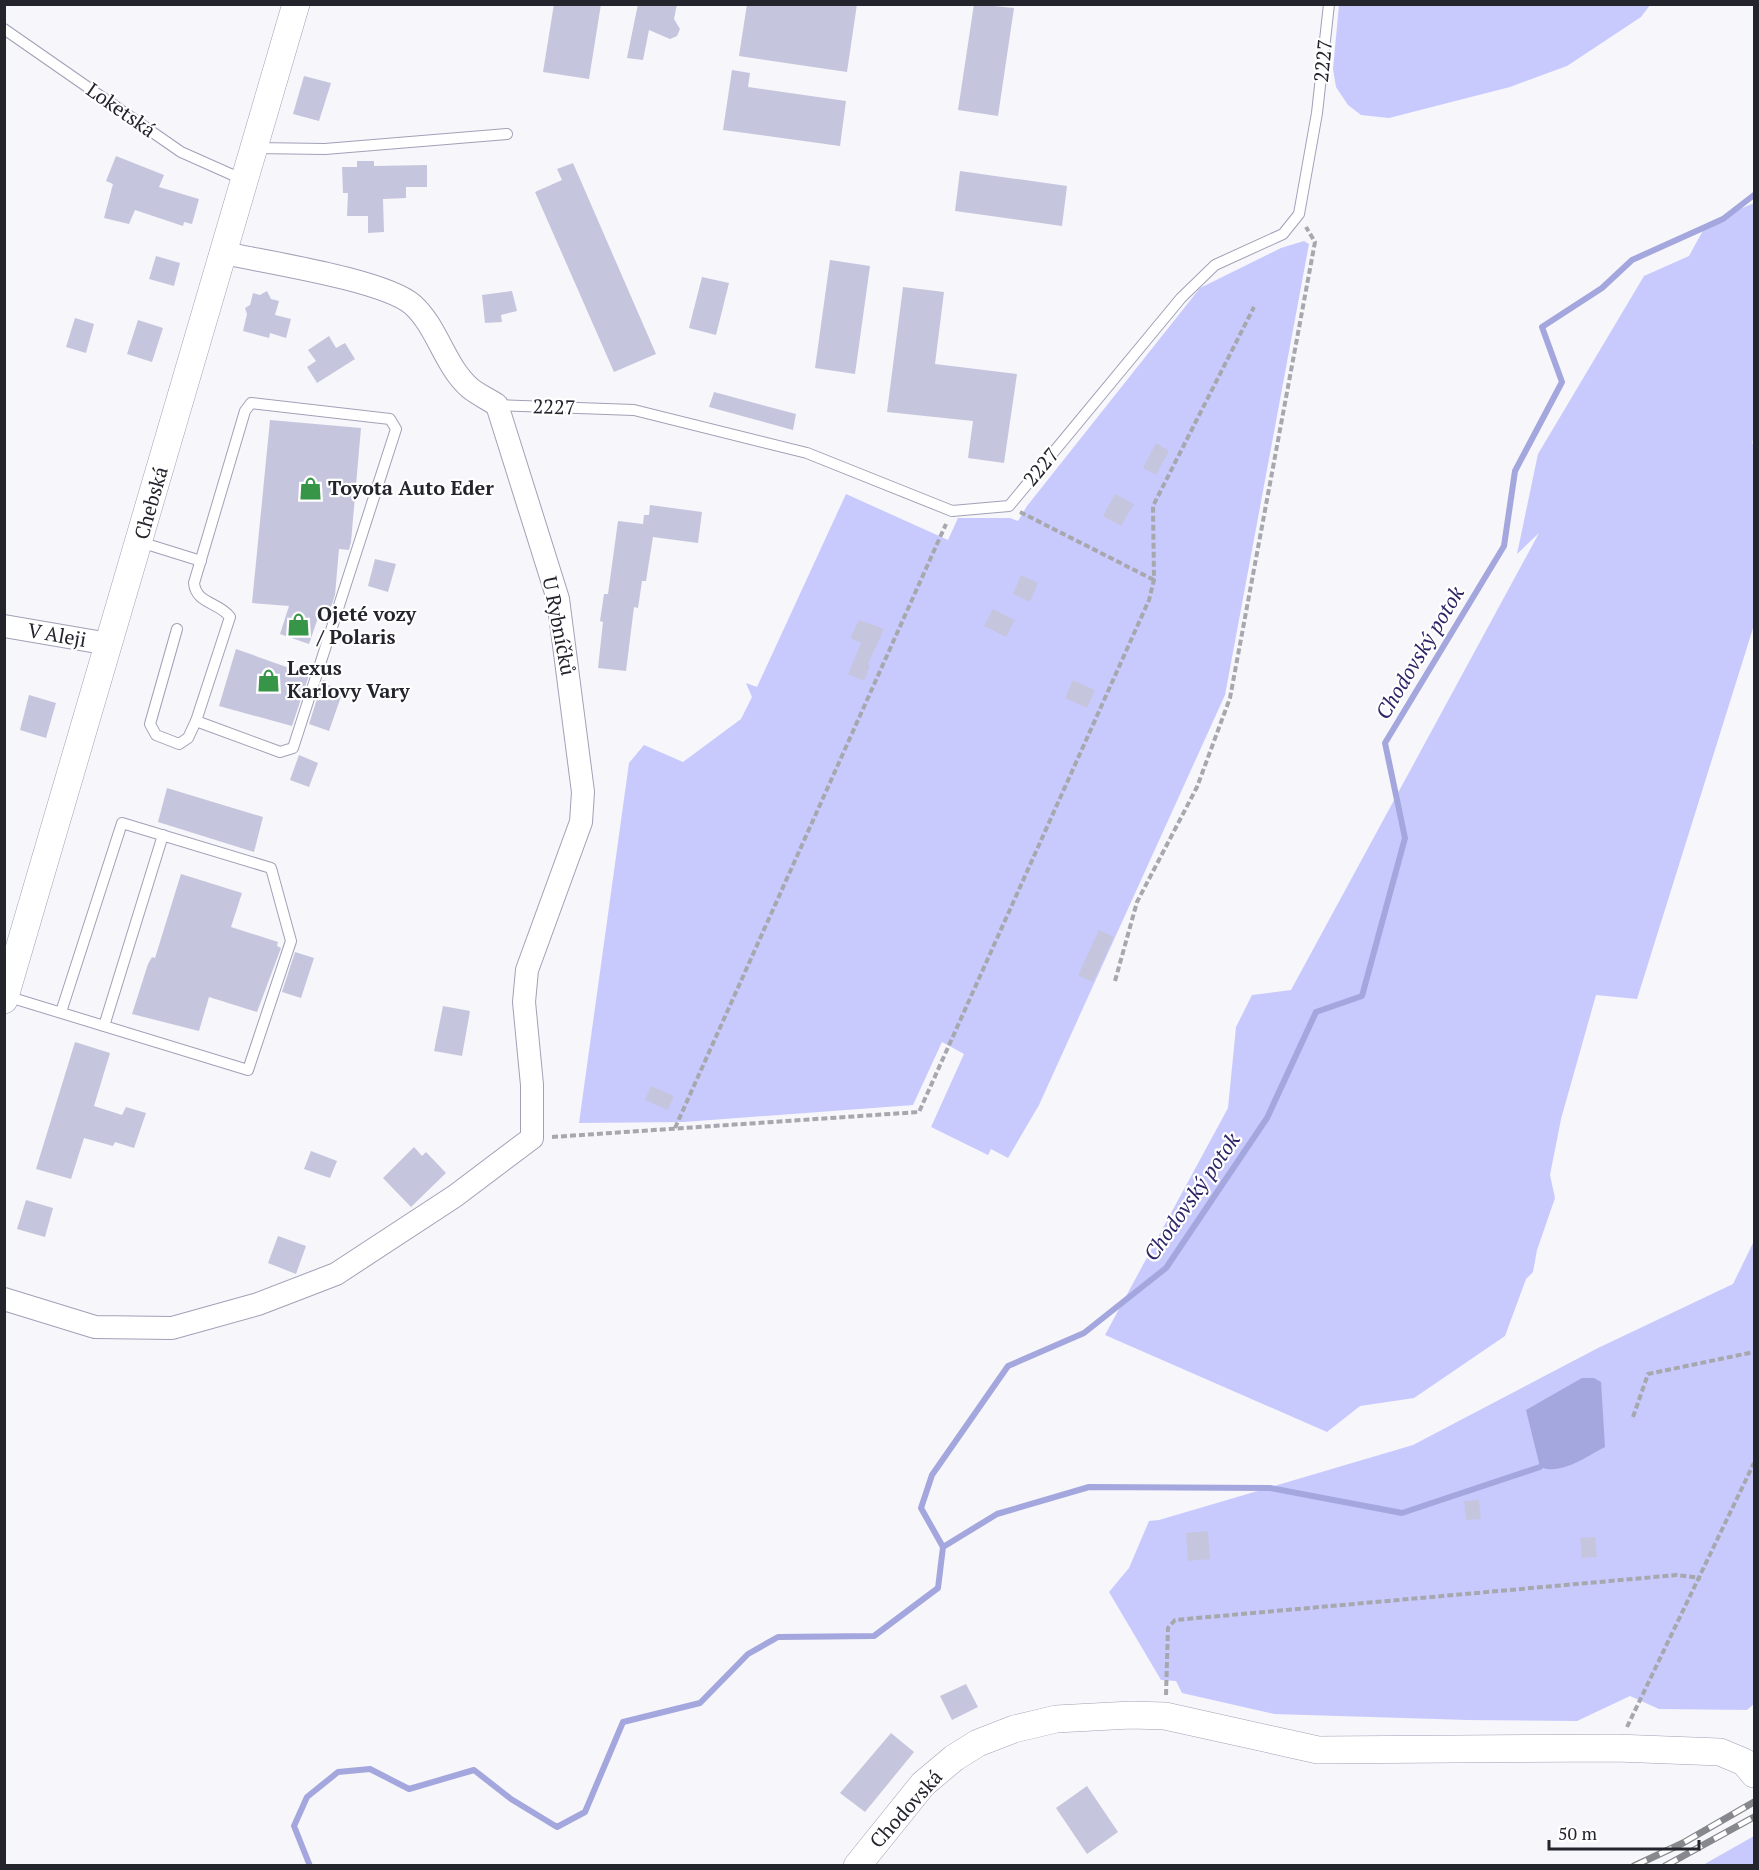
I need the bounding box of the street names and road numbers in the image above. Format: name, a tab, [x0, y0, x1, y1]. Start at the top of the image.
street label: 2227	[1307, 38, 1338, 84]
street label: Loketská	[81, 76, 161, 143]
street label: 2227	[532, 392, 576, 421]
street label: 2227	[1017, 442, 1065, 492]
street label: Chebská	[127, 463, 174, 542]
street label: U Rybníčků	[537, 574, 582, 678]
street label: V Aleji	[26, 616, 89, 653]
street label: Chodovská	[863, 1764, 948, 1854]

